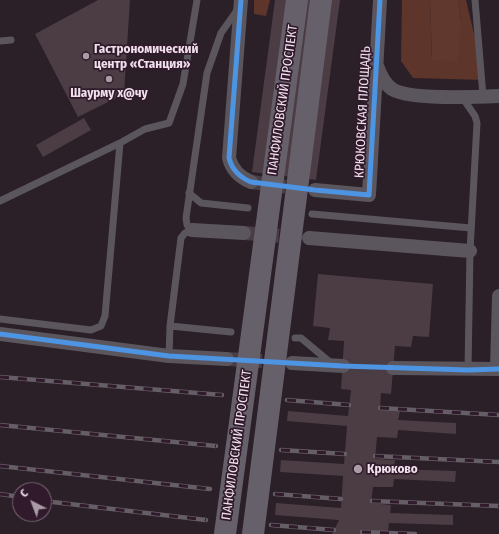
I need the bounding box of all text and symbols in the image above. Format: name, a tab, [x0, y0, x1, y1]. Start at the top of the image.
street label: ПАНФИЛОВСКИЙ ПРОСПЕКТ	[265, 24, 301, 176]
place label: Гастрономический центр «Станция»	[94, 41, 198, 72]
street label: КРЮКОВСКАЯ ПЛОЩАДЬ	[352, 46, 374, 178]
marker: Гастрономический центр «Станция»	[81, 51, 91, 61]
marker: Шаурму х@чу	[104, 74, 114, 84]
place label: Шаурму х@чу	[70, 85, 148, 101]
street label: ПАНФИЛОВСКИЙ ПРОСПЕКТ	[219, 369, 255, 521]
place label: Крюково	[367, 461, 418, 477]
marker: Крюково	[352, 463, 364, 475]
north arrow	[12, 482, 52, 522]
text: С	[18, 487, 31, 500]

